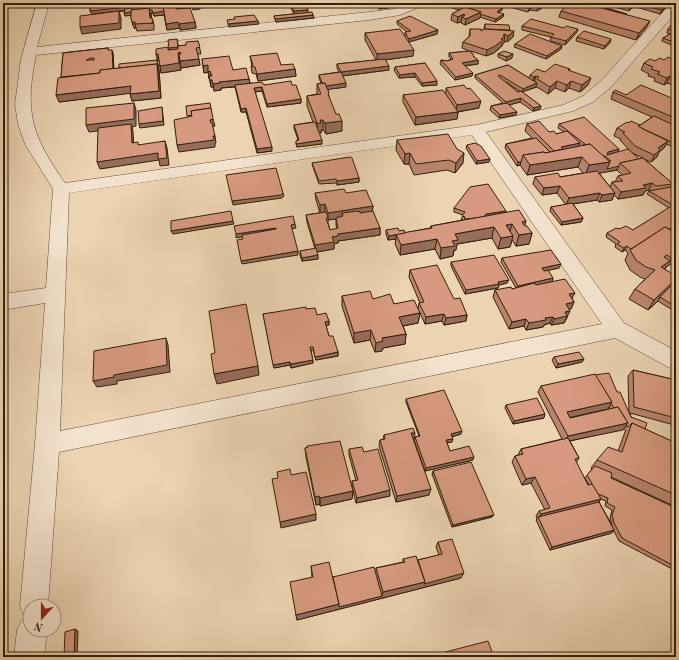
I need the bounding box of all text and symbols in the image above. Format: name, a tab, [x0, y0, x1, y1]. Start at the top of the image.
north arrow	[22, 598, 62, 638]
text: N	[33, 619, 45, 633]

